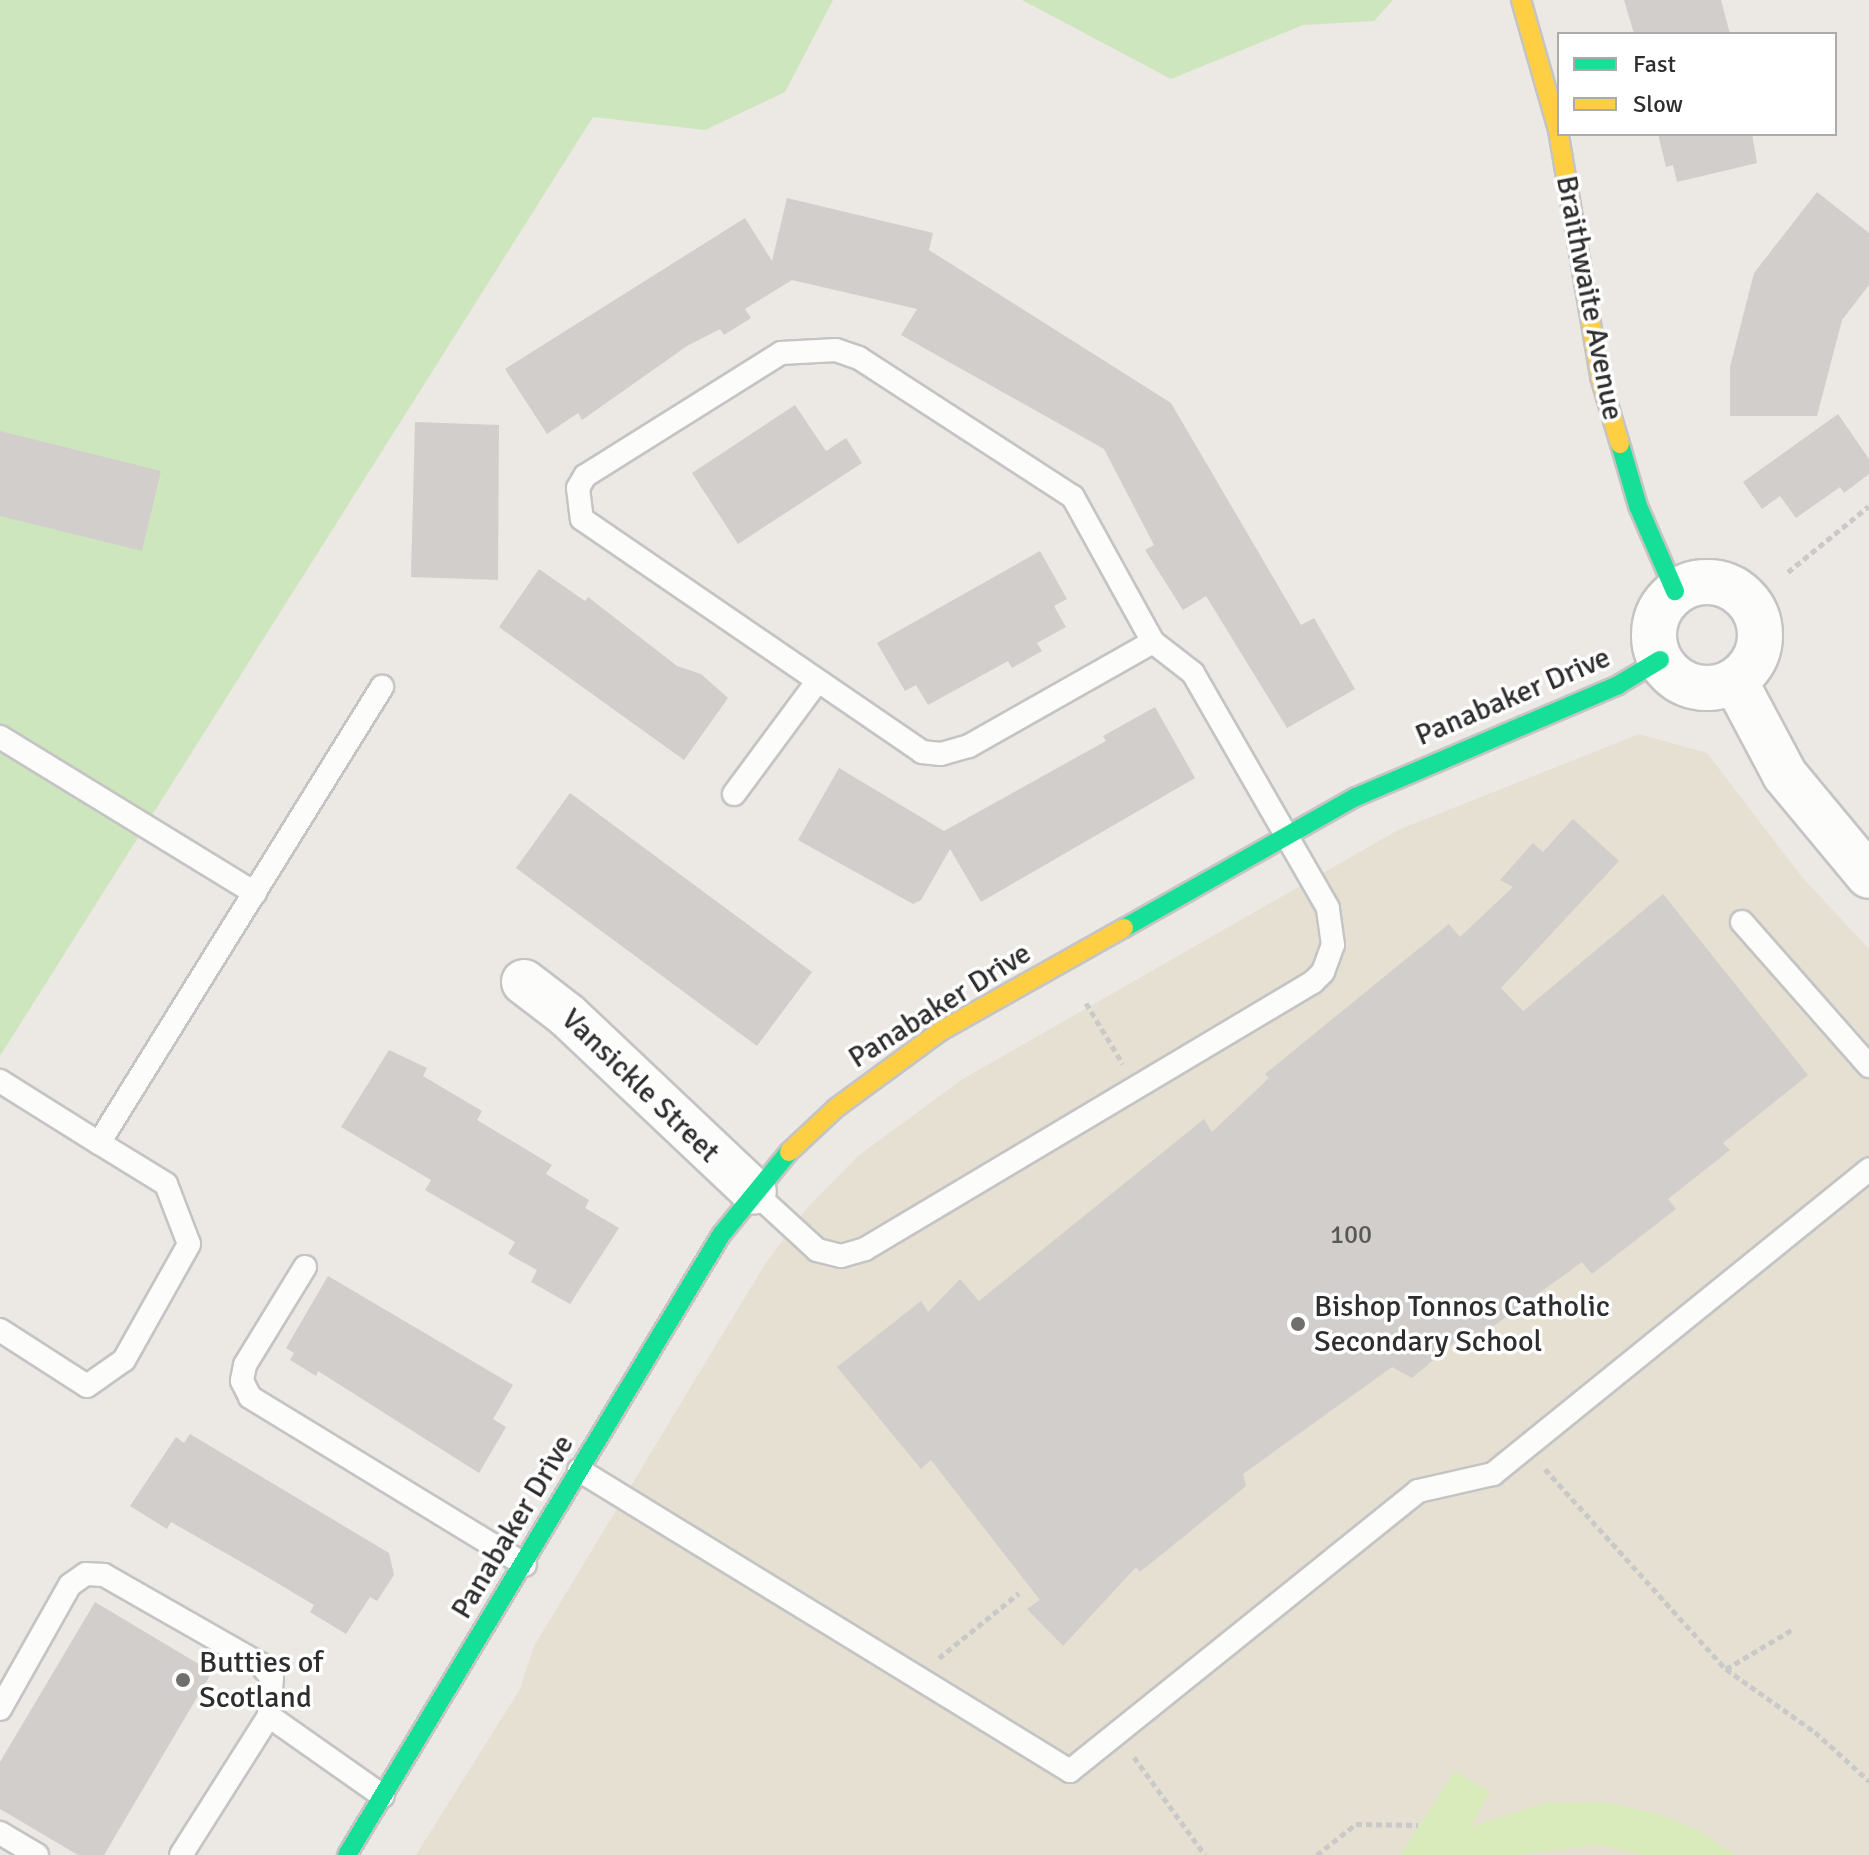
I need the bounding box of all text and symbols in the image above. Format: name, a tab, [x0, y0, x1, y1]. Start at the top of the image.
legend	[1557, 32, 1837, 136]
text: Fast	[1633, 49, 1676, 79]
text: Slow	[1633, 89, 1683, 119]
street label: Braithwaite Avenue	[1548, 173, 1630, 423]
street label: Panabaker Drive	[1410, 640, 1616, 754]
street label: Panabaker Drive	[842, 936, 1038, 1076]
street label: Vansickle Street	[553, 1002, 727, 1170]
house number: 100	[1330, 1220, 1372, 1252]
place label: Bishop Tonnos Catholic Secondary School	[1314, 1289, 1610, 1360]
marker: Bishop Tonnos Catholic Secondary School	[1289, 1315, 1307, 1333]
street label: Panabaker Drive	[444, 1428, 582, 1626]
place label: Butties of Scotland	[199, 1645, 323, 1716]
marker: Butties of Scotland	[174, 1671, 192, 1689]

